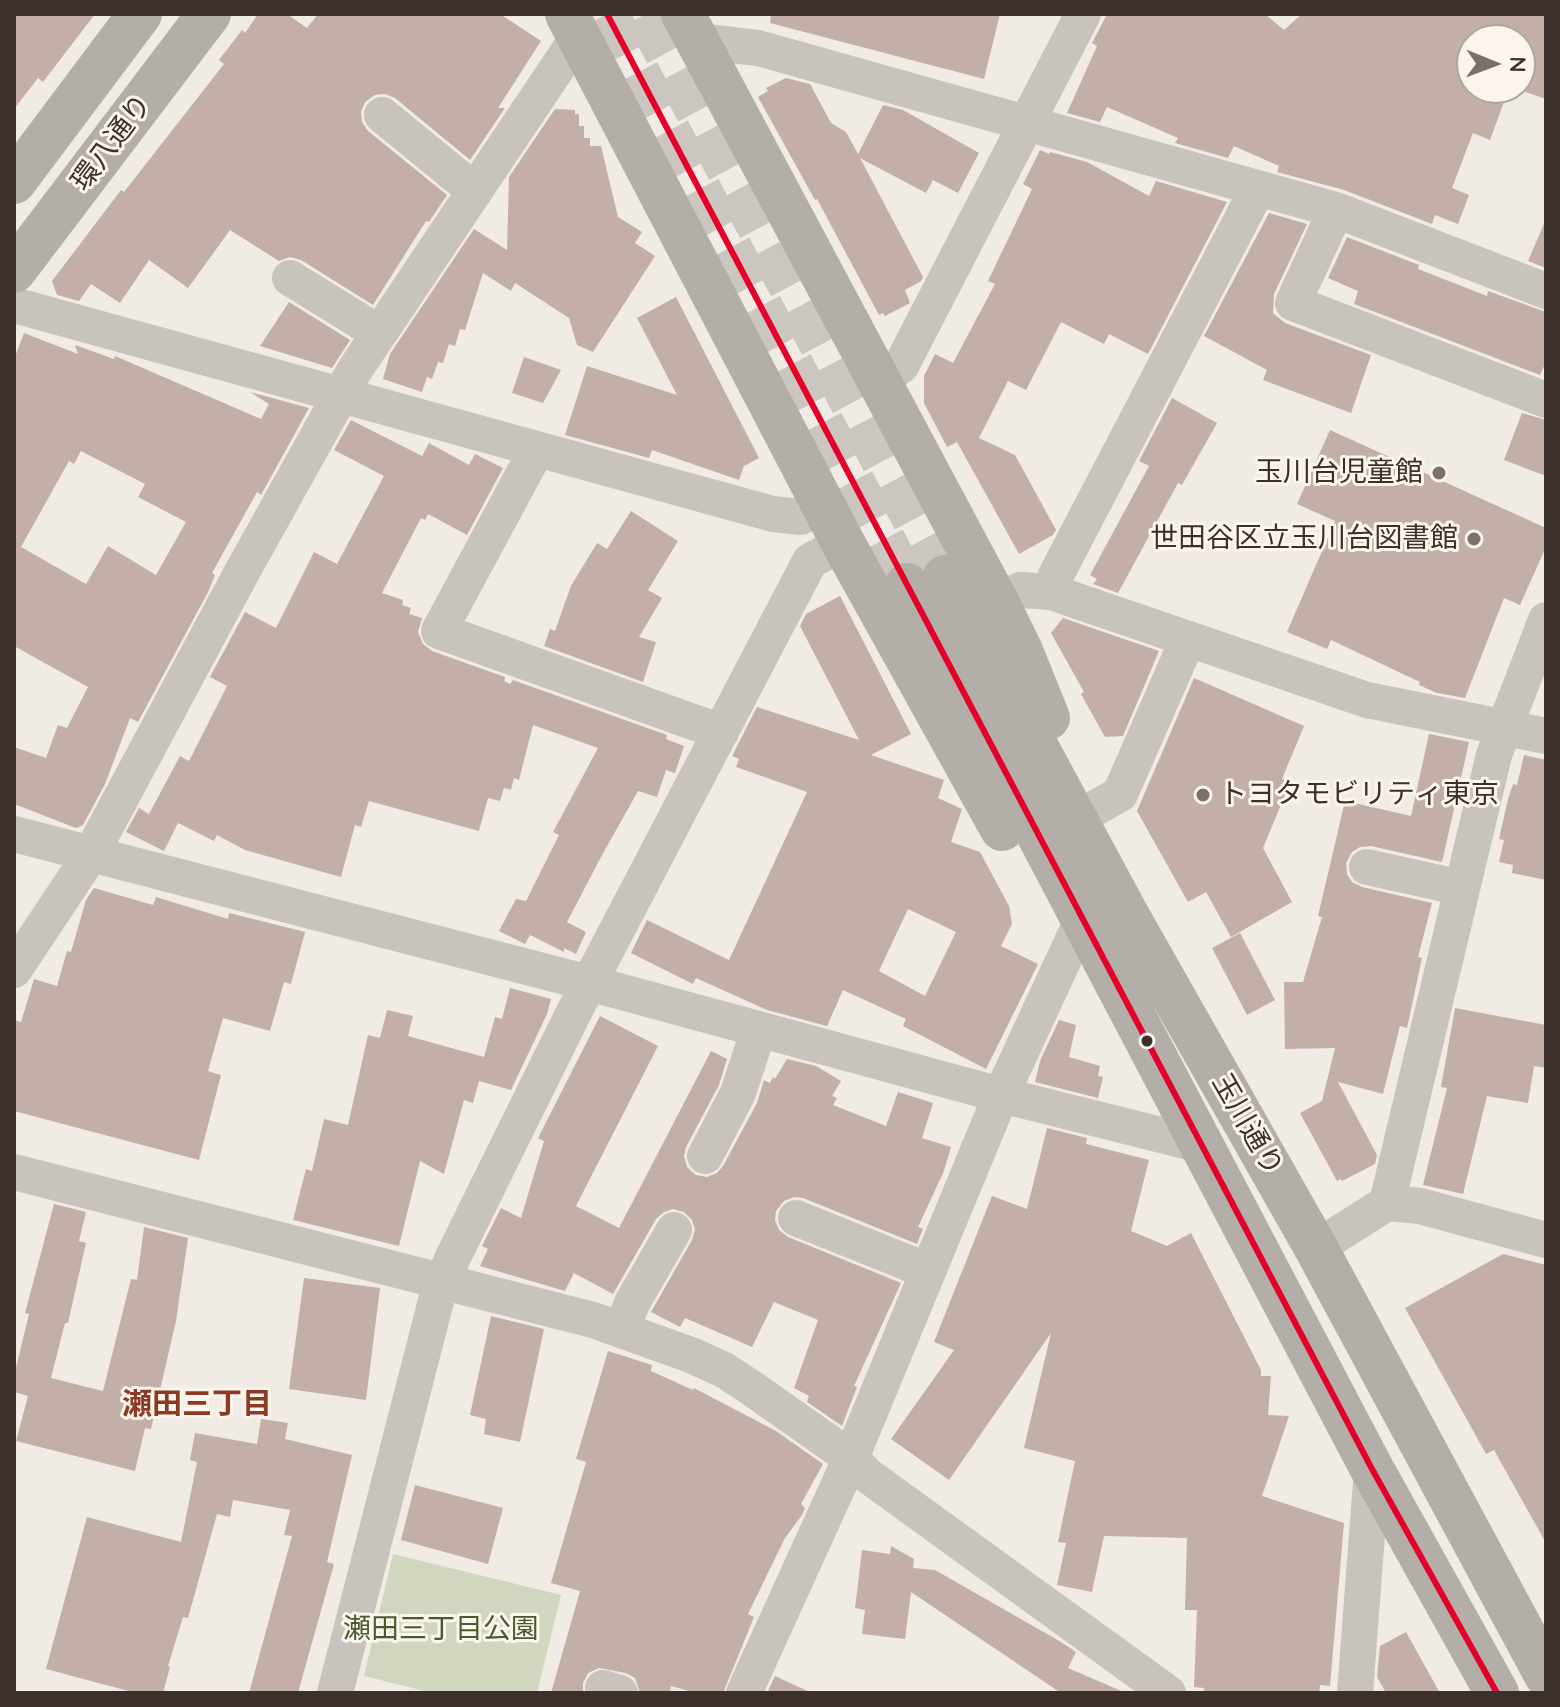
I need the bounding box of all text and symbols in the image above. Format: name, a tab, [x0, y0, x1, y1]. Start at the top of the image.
north arrow	[1456, 24, 1536, 104]
text: N	[1504, 56, 1532, 73]
street label: 環八通り	[65, 88, 159, 198]
place label: 玉川台児童館	[1255, 456, 1423, 490]
marker: 玉川台児童館	[1430, 464, 1448, 482]
place label: 世田谷区立玉川台図書館	[1150, 522, 1458, 556]
marker: 世田谷区立玉川台図書館	[1465, 530, 1483, 548]
place label: トヨタモビリティ東京	[1219, 778, 1499, 812]
marker: トヨタモビリティ東京	[1194, 786, 1212, 804]
unlabelled marker	[1139, 1033, 1155, 1049]
street label: 玉川通り	[1204, 1068, 1290, 1182]
district label: 瀬田三丁目	[122, 1387, 272, 1423]
park label: 瀬田三丁目公園	[343, 1613, 539, 1647]

